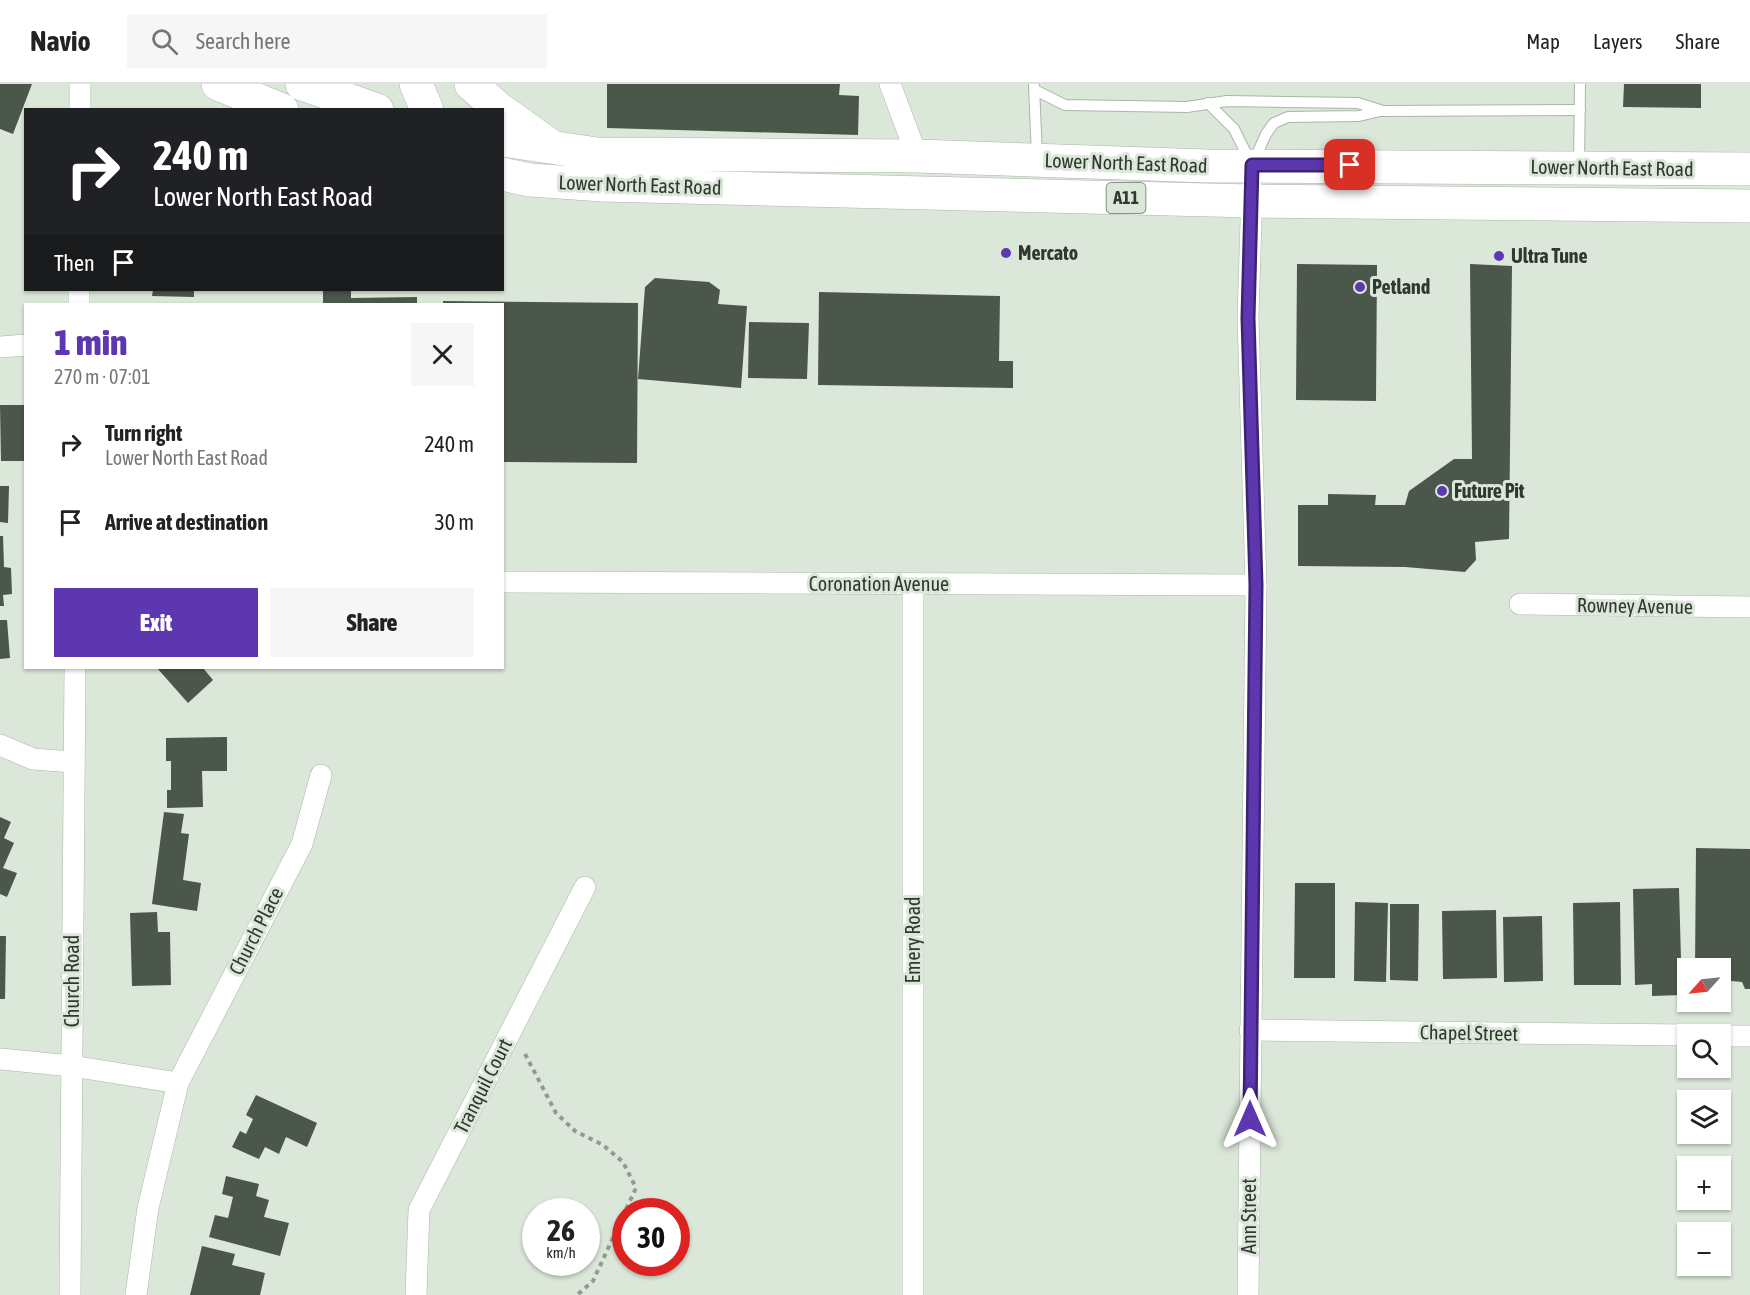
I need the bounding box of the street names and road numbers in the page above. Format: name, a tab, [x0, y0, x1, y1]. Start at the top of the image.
street label: Lower North East Road	[1044, 148, 1208, 177]
street label: Lower North East Road	[1530, 155, 1694, 180]
street label: Lower North East Road	[558, 170, 722, 199]
road number: A11	[1106, 183, 1146, 213]
street label: Coronation Avenue	[809, 572, 949, 595]
street label: Rowney Avenue	[1577, 593, 1693, 618]
street label: Church Place	[224, 883, 287, 978]
street label: Emery Road	[901, 896, 924, 984]
street label: Church Road	[60, 935, 83, 1027]
street label: Chapel Street	[1420, 1020, 1519, 1045]
street label: Tranquil Court	[449, 1034, 516, 1137]
street label: Ann Street	[1237, 1178, 1260, 1254]

